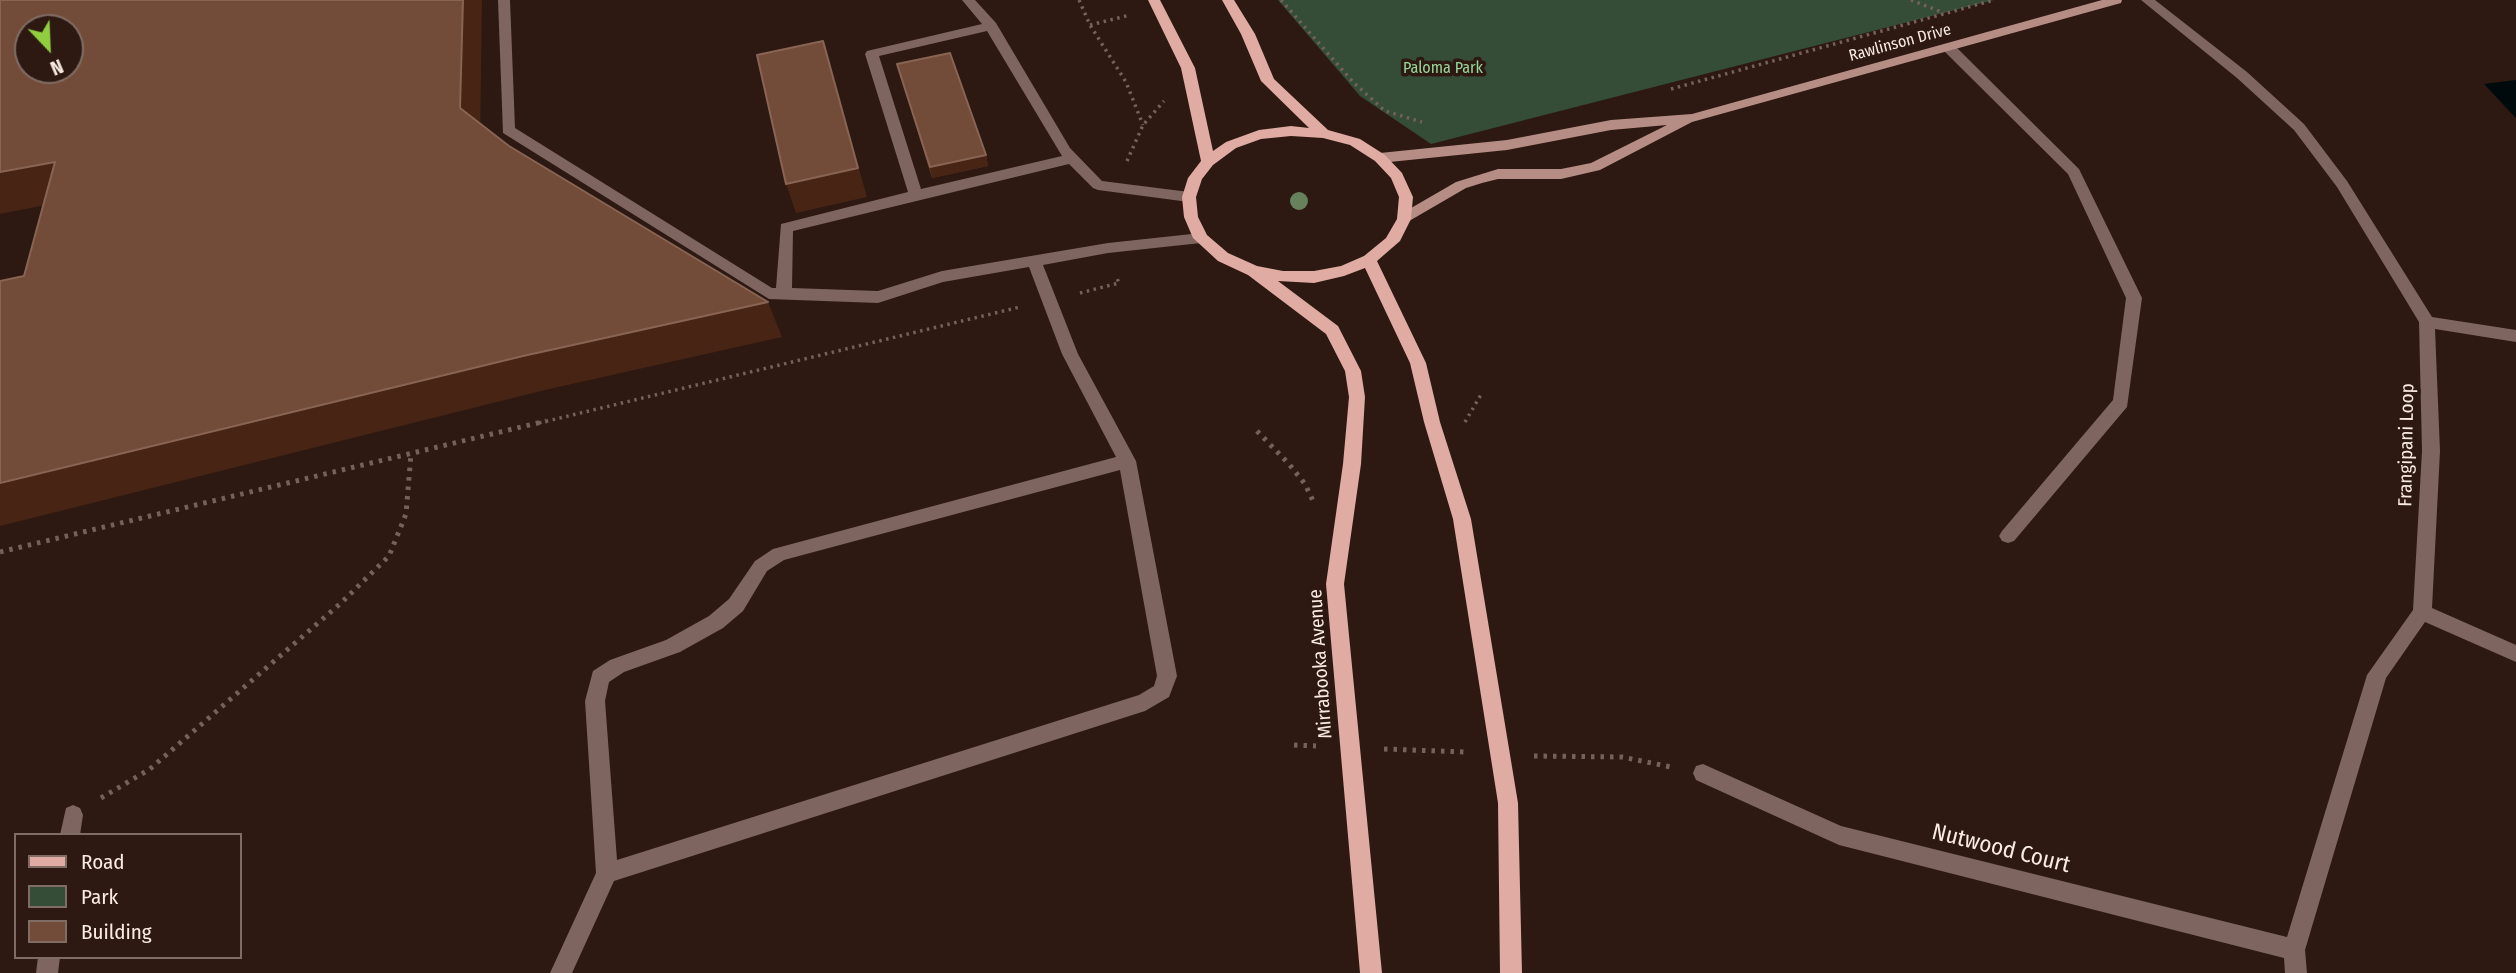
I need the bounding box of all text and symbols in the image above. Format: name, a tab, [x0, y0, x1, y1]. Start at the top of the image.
north arrow	[14, 14, 84, 84]
street label: Rawlinson Drive	[1847, 20, 1953, 66]
text: N	[47, 54, 66, 80]
park label: Paloma Park	[1403, 59, 1483, 79]
street label: Frangipani Loop	[2395, 383, 2419, 507]
street label: Mirrabooka Avenue	[1304, 588, 1338, 740]
street label: Nutwood Court	[1929, 819, 2073, 879]
legend	[14, 833, 242, 959]
text: Road	[81, 849, 125, 875]
text: Park	[81, 884, 118, 910]
text: Building	[81, 919, 152, 945]

